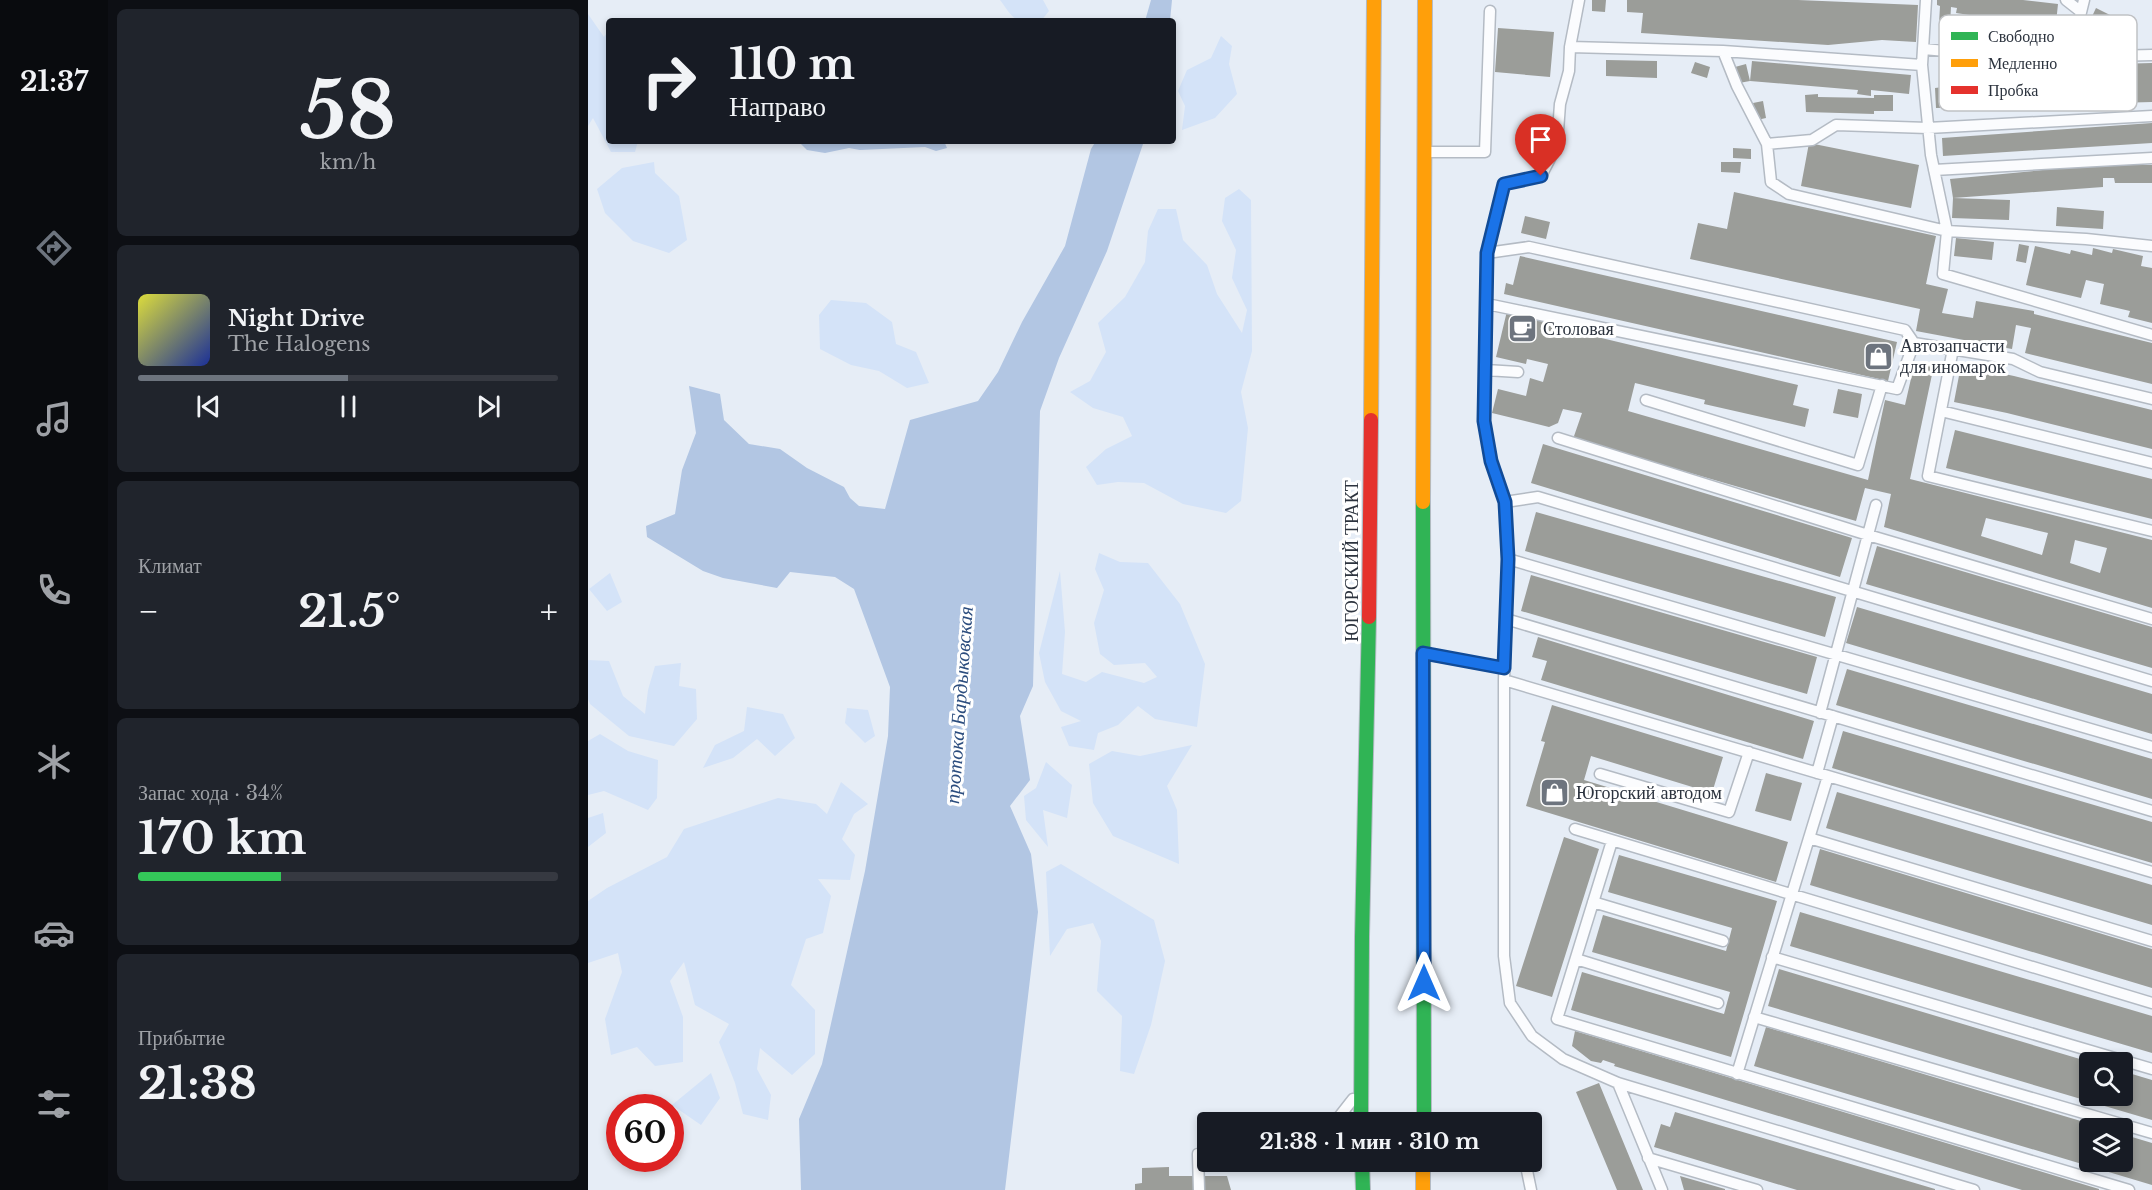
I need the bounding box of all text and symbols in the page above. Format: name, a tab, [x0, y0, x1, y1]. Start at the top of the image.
legend	[1939, 15, 2137, 111]
text: Свободно	[1988, 26, 2055, 46]
text: 110 m	[729, 38, 855, 90]
icon: right	[630, 42, 708, 120]
text: Медленно	[1988, 53, 2057, 73]
text: 58	[300, 62, 396, 159]
text: 21:37	[20, 65, 88, 98]
text: Пробка	[1988, 80, 2038, 100]
text: Направо	[729, 90, 826, 123]
pin	[1515, 114, 1566, 176]
icon: arrive	[1524, 123, 1557, 156]
text: km/h	[320, 150, 376, 174]
icon: directions	[33, 227, 75, 269]
text: Night Drive	[228, 305, 365, 332]
cafe icon: Столовая	[1506, 313, 1538, 345]
place label: Столовая	[1543, 318, 1614, 340]
text: The Halogens	[228, 332, 370, 356]
place label: Автозапчасти для иномарок	[1900, 335, 2006, 378]
shop icon: Автозапчасти для иномарок	[1863, 340, 1895, 372]
icon: previous	[192, 390, 225, 423]
icon: pause	[332, 390, 365, 423]
icon: next	[472, 390, 505, 423]
icon: music	[33, 398, 75, 440]
street label: ЮГОРСКИЙ ТРАКТ	[1341, 480, 1363, 642]
text: Климат	[138, 554, 202, 578]
icon: phone	[33, 569, 75, 611]
text: 21.5°	[298, 583, 401, 639]
text: −	[138, 591, 159, 632]
text: +	[540, 591, 558, 632]
water label: протока Бардыковская	[940, 605, 978, 805]
icon: climate	[33, 741, 75, 783]
shop icon: Югорский автодом	[1539, 777, 1571, 809]
text: Запас хода · 34%	[138, 781, 283, 805]
place label: Югорский автодом	[1576, 782, 1722, 804]
text: 170 km	[138, 810, 306, 866]
icon: car	[33, 912, 75, 954]
position arrow	[1392, 951, 1456, 1015]
text: Прибытие	[138, 1026, 225, 1050]
map controls	[2079, 1052, 2133, 1172]
button: search	[2079, 1052, 2133, 1106]
text: 21:38	[138, 1055, 257, 1111]
icon: filters	[33, 1083, 75, 1125]
speed limit sign: 60	[606, 1094, 684, 1172]
button: layers	[2079, 1118, 2133, 1172]
text: 21:38 · 1 мин · 310 m	[1259, 1128, 1480, 1155]

